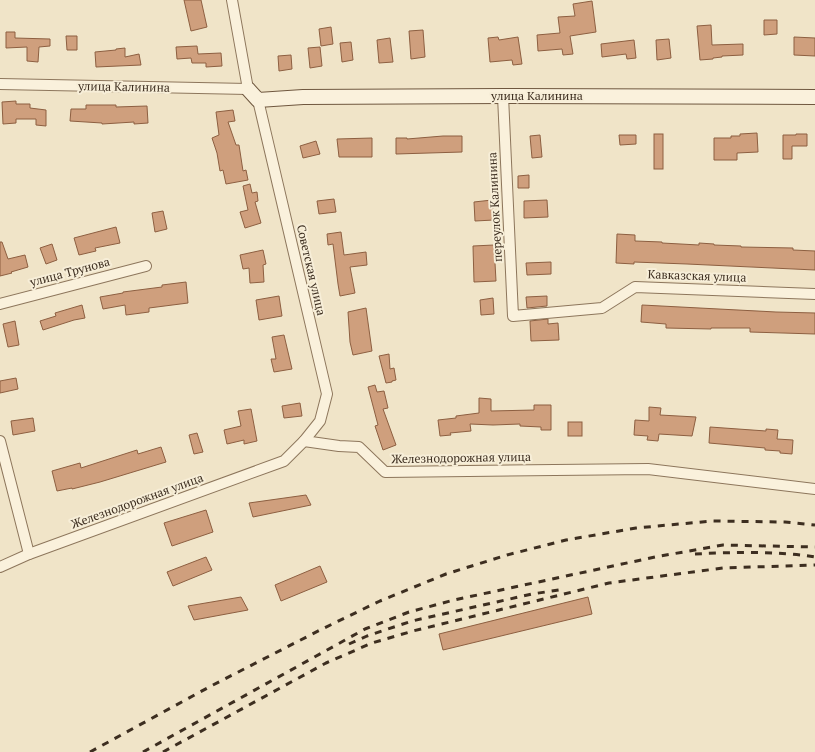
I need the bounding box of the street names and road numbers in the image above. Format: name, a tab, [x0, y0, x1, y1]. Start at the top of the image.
street label: улица Калинина	[77, 78, 170, 95]
street label: улица Калинина	[490, 88, 583, 103]
street label: переулок Калинина	[484, 152, 505, 262]
street label: Советская улица	[294, 223, 329, 317]
street label: улица Трунова	[27, 254, 111, 290]
street label: Кавказская улица	[647, 266, 747, 285]
street label: Железнодорожная улица	[391, 449, 531, 466]
street label: Железнодорожная улица	[69, 470, 205, 532]

